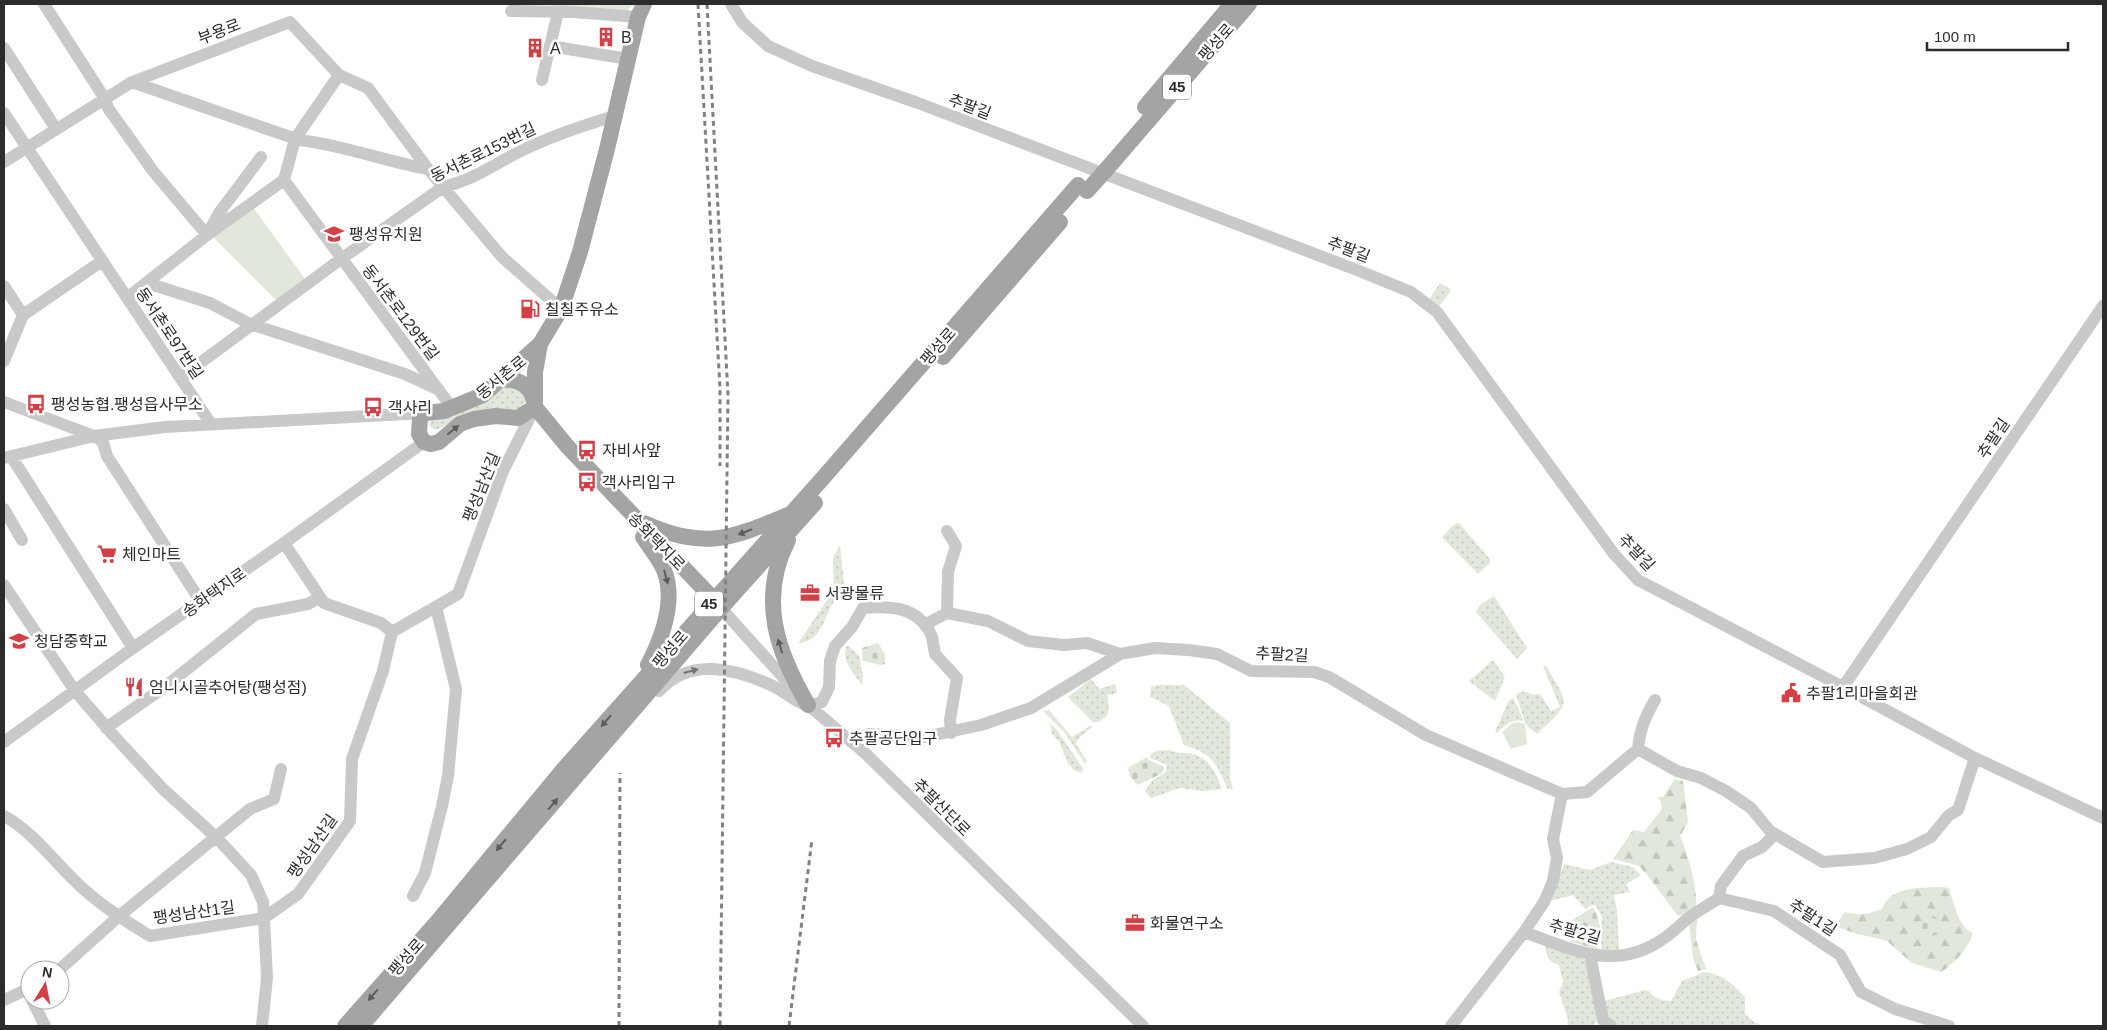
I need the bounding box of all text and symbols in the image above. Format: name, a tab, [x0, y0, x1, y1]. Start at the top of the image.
street label: 부용로	[196, 16, 243, 47]
street label: 팽성로	[1195, 20, 1237, 65]
scale bar	[1927, 20, 2068, 52]
building icon: B	[595, 26, 617, 48]
text: 100 m	[1934, 28, 1976, 45]
place label: B	[621, 29, 632, 46]
building icon: A	[524, 37, 546, 59]
place label: A	[550, 40, 561, 57]
road number: 45	[1163, 74, 1191, 100]
street label: 추팔길	[946, 91, 993, 122]
street label: 동서촌로153번길	[428, 120, 539, 185]
school or university icon: 팽성유치원	[323, 223, 345, 245]
place label: 팽성유치원	[349, 226, 423, 243]
street label: 추팔길	[1325, 234, 1372, 265]
street label: 동서촌로129번길	[359, 261, 442, 363]
street label: 동서촌로97번길	[133, 285, 206, 382]
fuel station icon: 칠칠주유소	[519, 298, 541, 320]
place label: 칠칠주유소	[545, 301, 619, 318]
street label: 팽성로	[917, 324, 959, 369]
street label: 동서촌로	[473, 352, 530, 403]
bus stop icon: 팽성농협.팽성읍사무소	[25, 393, 47, 415]
place label: 팽성농협.팽성읍사무소	[51, 396, 203, 413]
bus stop icon: 객사리	[362, 396, 384, 418]
place label: 객사리	[388, 399, 432, 416]
street label: 추팔길	[1974, 415, 2013, 461]
one-way arrow	[446, 425, 459, 436]
bus stop icon: 자비사앞	[576, 439, 598, 461]
place label: 자비사앞	[602, 442, 661, 459]
street label: 팽성남산길	[460, 450, 503, 524]
bus stop icon: 객사리입구	[576, 471, 598, 493]
place label: 객사리입구	[602, 474, 676, 491]
street label: 송화택지로	[625, 509, 689, 574]
one-way arrow	[738, 528, 752, 536]
street label: 추팔길	[1615, 530, 1658, 574]
supermarket icon: 체인마트	[96, 543, 118, 565]
place label: 체인마트	[122, 546, 181, 563]
street label: 송화택지로	[179, 564, 250, 620]
one-way arrow	[662, 570, 670, 585]
office icon: 서광물류	[799, 582, 821, 604]
place label: 서광물류	[825, 585, 884, 602]
road number: 45	[695, 592, 723, 616]
street label: 팽성로	[649, 627, 691, 672]
school or university icon: 청담중학교	[8, 630, 30, 652]
place label: 청담중학교	[34, 633, 108, 650]
one-way arrow	[775, 638, 783, 653]
street label: 추팔2길	[1255, 645, 1309, 664]
one-way arrow	[683, 667, 699, 675]
restaurant icon: 엄니시골추어탕(팽성점)	[123, 676, 145, 698]
place label: 엄니시골추어탕(팽성점)	[149, 679, 307, 696]
public building icon: 추팔1리마을회관	[1780, 682, 1802, 704]
place label: 추팔1리마을회관	[1806, 685, 1918, 702]
one-way arrow	[601, 715, 612, 727]
bus stop icon: 추팔공단입구	[823, 727, 845, 749]
place label: 추팔공단입구	[849, 730, 937, 747]
street label: 추팔산단로	[910, 775, 974, 840]
one-way arrow	[547, 798, 559, 810]
street label: 팽성남산길	[284, 811, 340, 881]
one-way arrow	[496, 839, 507, 851]
street label: 추팔1길	[1786, 896, 1840, 939]
street label: 팽성남산1길	[152, 898, 236, 927]
office icon: 화물연구소	[1124, 912, 1146, 934]
place label: 화물연구소	[1150, 915, 1224, 932]
street label: 추팔2길	[1547, 916, 1603, 947]
street label: 팽성로	[385, 935, 427, 980]
north arrow	[20, 960, 70, 1010]
text: N	[41, 963, 54, 981]
one-way arrow	[367, 988, 378, 1001]

